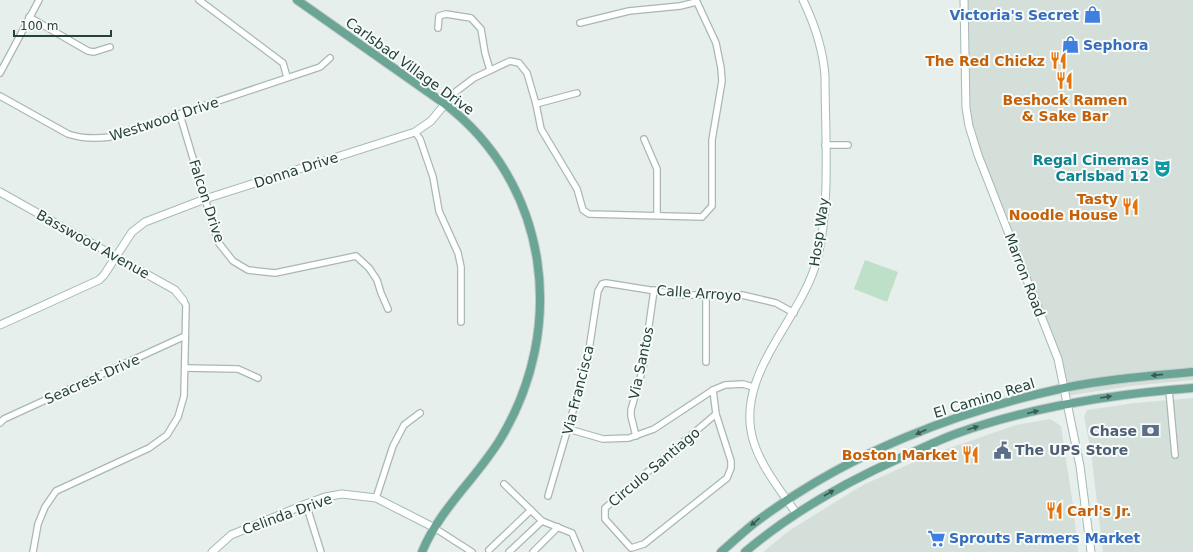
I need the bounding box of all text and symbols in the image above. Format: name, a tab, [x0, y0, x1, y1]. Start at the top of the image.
shop icon: Victoria's Secret	[1082, 5, 1102, 25]
place label: Victoria's Secret	[949, 7, 1079, 23]
scale bar	[14, 12, 111, 38]
street label: Carlsbad Village Drive	[343, 14, 477, 118]
text: 100 m	[20, 19, 58, 33]
shop icon: Sephora	[1060, 35, 1080, 55]
place label: Sephora	[1083, 37, 1149, 53]
restaurant icon: The Red Chickz	[1048, 51, 1068, 71]
place label: The Red Chickz	[925, 53, 1045, 69]
restaurant icon: Beshock Ramen & Sake Bar	[1055, 70, 1075, 90]
place label: Beshock Ramen & Sake Bar	[1003, 92, 1127, 124]
street label: Westwood Drive	[107, 94, 221, 144]
street label: Donna Drive	[252, 149, 340, 191]
place label: Regal Cinemas Carlsbad 12	[1033, 152, 1149, 184]
street label: Falcon Drive	[186, 158, 228, 244]
theatre icon: Regal Cinemas Carlsbad 12	[1152, 158, 1172, 178]
place label: Tasty Noodle House	[1009, 191, 1118, 223]
street label: Hosp Way	[806, 196, 832, 268]
restaurant icon: Tasty Noodle House	[1121, 197, 1141, 217]
street label: Basswood Avenue	[34, 206, 152, 282]
street label: Marron Road	[1002, 231, 1048, 319]
street label: Calle Arroyo	[656, 282, 742, 304]
street label: Via Santos	[625, 325, 657, 401]
street label: Via Francisca	[559, 344, 597, 436]
street label: Seacrest Drive	[42, 351, 142, 407]
one-way arrow	[1151, 372, 1163, 378]
street label: El Camino Real	[931, 375, 1037, 421]
one-way arrow	[1100, 394, 1112, 400]
one-way arrow	[1027, 408, 1040, 414]
bank icon: Chase	[1140, 421, 1160, 441]
place label: Chase	[1089, 423, 1137, 439]
street label: Circulo Santiago	[605, 424, 703, 510]
one-way arrow	[967, 425, 979, 431]
one-way arrow	[915, 429, 926, 435]
public building icon: The UPS Store	[992, 440, 1012, 460]
place label: The UPS Store	[1015, 442, 1128, 458]
restaurant icon: Boston Market	[960, 445, 980, 465]
place label: Boston Market	[842, 447, 957, 463]
one-way arrow	[823, 489, 835, 496]
street label: Celinda Drive	[240, 490, 334, 538]
restaurant icon: Carl's Jr.	[1044, 501, 1064, 521]
place label: Carl's Jr.	[1067, 503, 1131, 519]
one-way arrow	[750, 518, 761, 527]
supermarket icon: Sprouts Farmers Market	[926, 528, 946, 548]
place label: Sprouts Farmers Market	[949, 530, 1140, 546]

